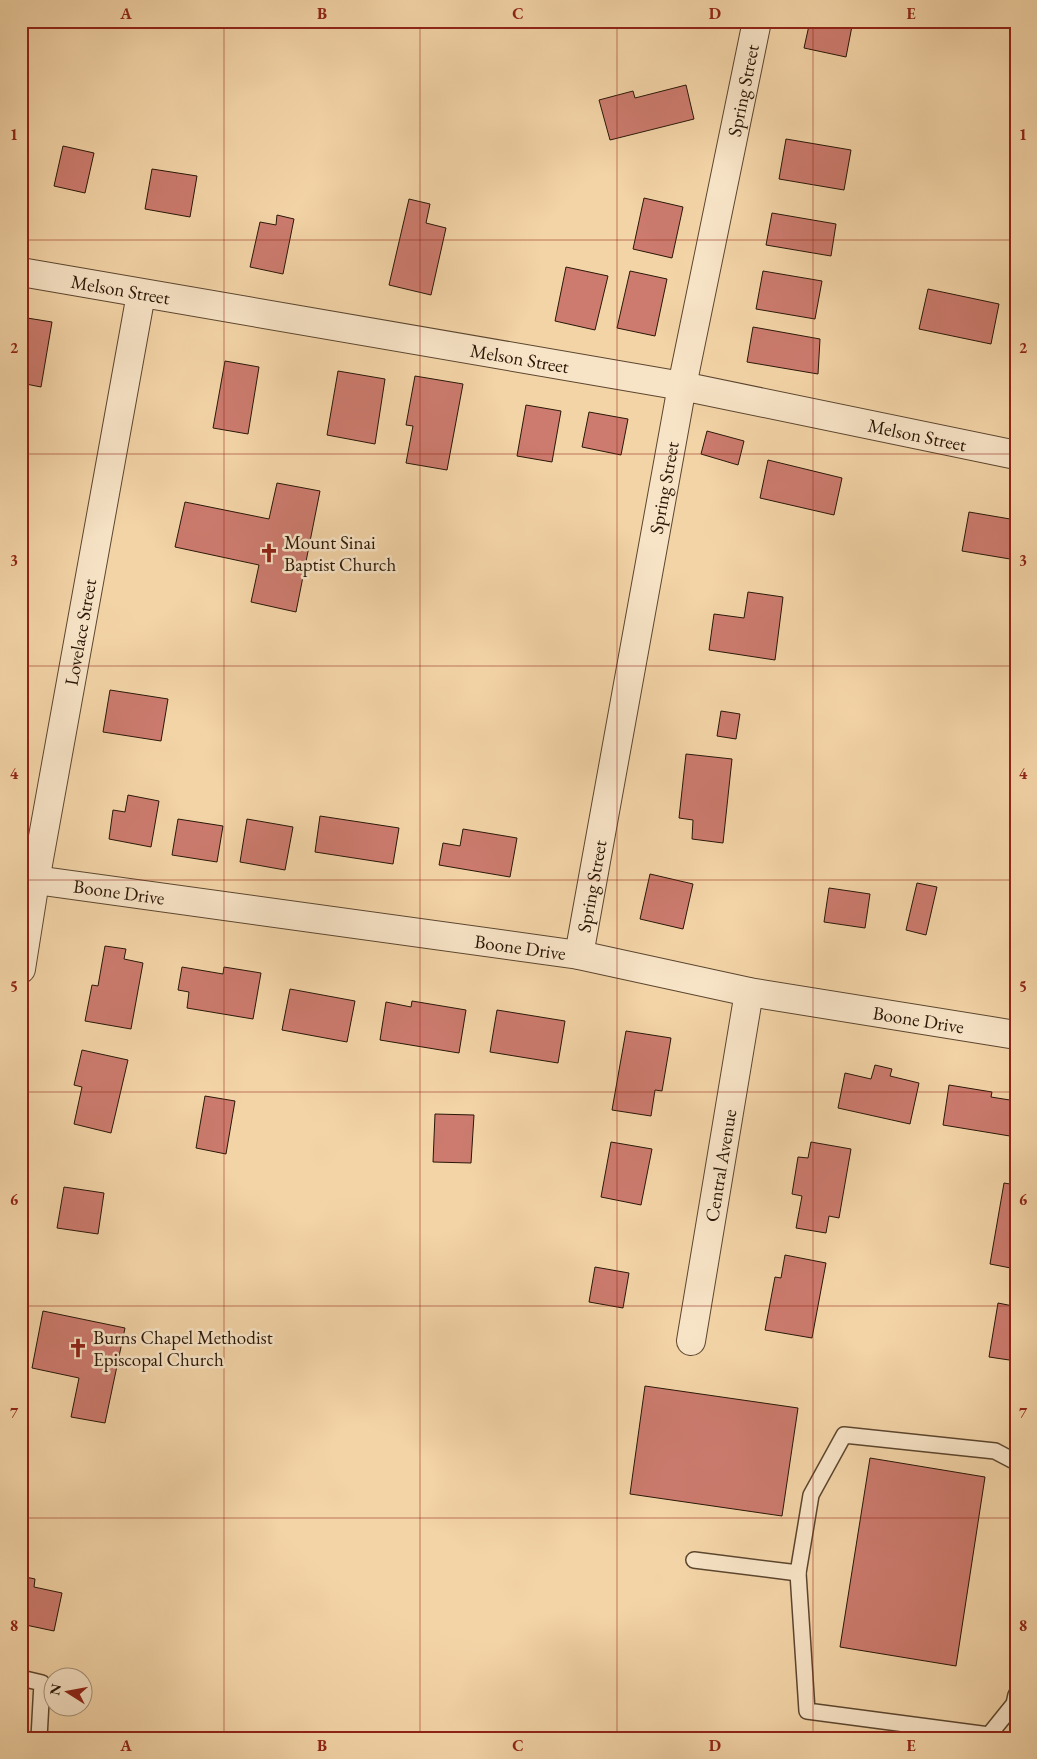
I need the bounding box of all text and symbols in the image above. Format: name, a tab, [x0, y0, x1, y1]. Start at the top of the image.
text: A	[119, 3, 132, 24]
text: B	[317, 3, 327, 24]
text: C	[512, 3, 524, 24]
text: D	[709, 3, 721, 24]
text: E	[906, 3, 916, 24]
street label: Spring Street	[722, 42, 765, 139]
text: 1	[10, 124, 18, 145]
text: 1	[1019, 124, 1027, 145]
street label: Melson Street	[69, 269, 172, 310]
text: 2	[10, 337, 19, 358]
text: 2	[1019, 337, 1028, 358]
street label: Melson Street	[468, 338, 571, 379]
street label: Melson Street	[866, 413, 969, 457]
street label: Spring Street	[643, 439, 685, 536]
place label: Mount Sinai Baptist Church	[284, 530, 396, 577]
church icon: Mount Sinai Baptist Church	[258, 542, 280, 564]
text: 3	[10, 550, 18, 571]
text: 3	[1019, 550, 1027, 571]
street label: Lovelace Street	[59, 577, 102, 688]
text: 4	[10, 763, 19, 784]
text: 4	[1019, 763, 1028, 784]
street label: Spring Street	[571, 838, 613, 935]
street label: Boone Drive	[72, 873, 166, 911]
street label: Boone Drive	[473, 929, 567, 966]
text: 5	[10, 976, 18, 997]
text: 5	[1019, 976, 1027, 997]
street label: Boone Drive	[871, 1000, 966, 1039]
street label: Central Avenue	[699, 1107, 742, 1224]
text: 6	[10, 1189, 19, 1210]
text: 6	[1019, 1189, 1028, 1210]
place label: Burns Chapel Methodist Episcopal Church	[93, 1325, 273, 1372]
church icon: Burns Chapel Methodist Episcopal Church	[67, 1337, 89, 1359]
text: 7	[10, 1402, 19, 1423]
text: 7	[1019, 1402, 1028, 1423]
text: 8	[10, 1615, 18, 1636]
text: 8	[1019, 1615, 1027, 1636]
north arrow	[42, 1666, 92, 1716]
text: N	[45, 1682, 65, 1697]
text: A	[119, 1735, 132, 1756]
text: B	[317, 1735, 327, 1756]
text: C	[512, 1735, 524, 1756]
text: D	[709, 1735, 721, 1756]
text: E	[906, 1735, 916, 1756]

